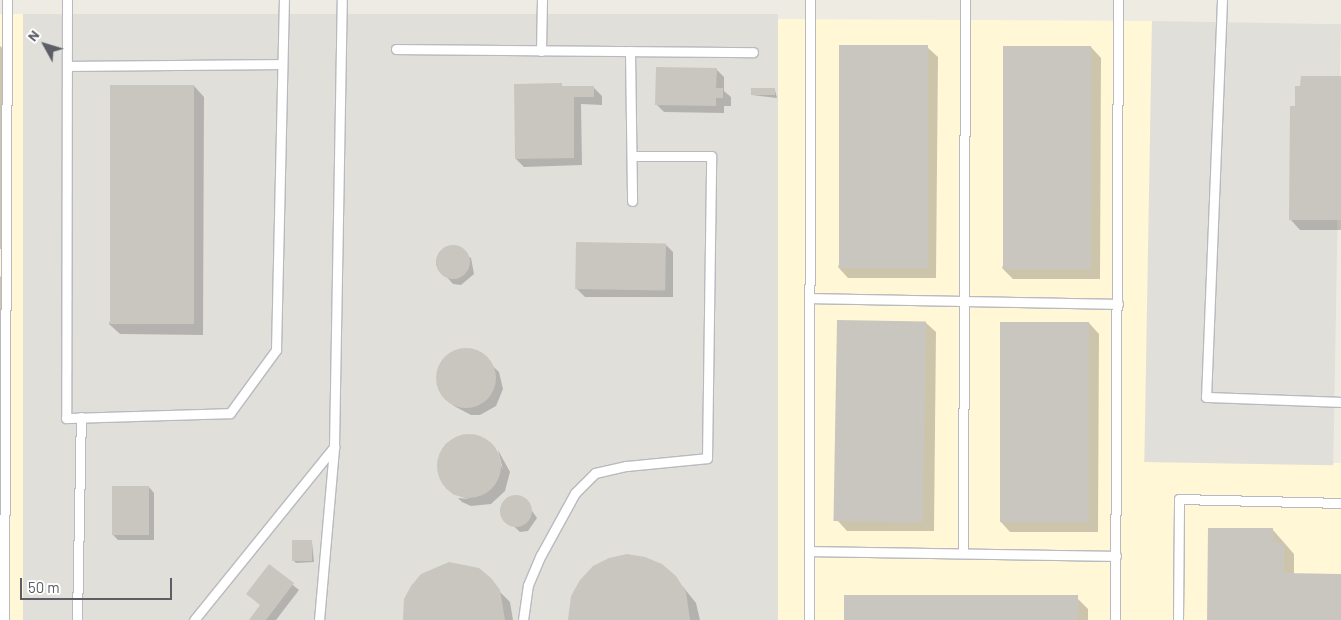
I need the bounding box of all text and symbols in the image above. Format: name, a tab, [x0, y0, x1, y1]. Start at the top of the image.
north arrow	[20, 20, 70, 70]
text: N	[23, 26, 42, 44]
scale bar	[22, 568, 175, 600]
text: 50 m	[28, 578, 60, 596]

